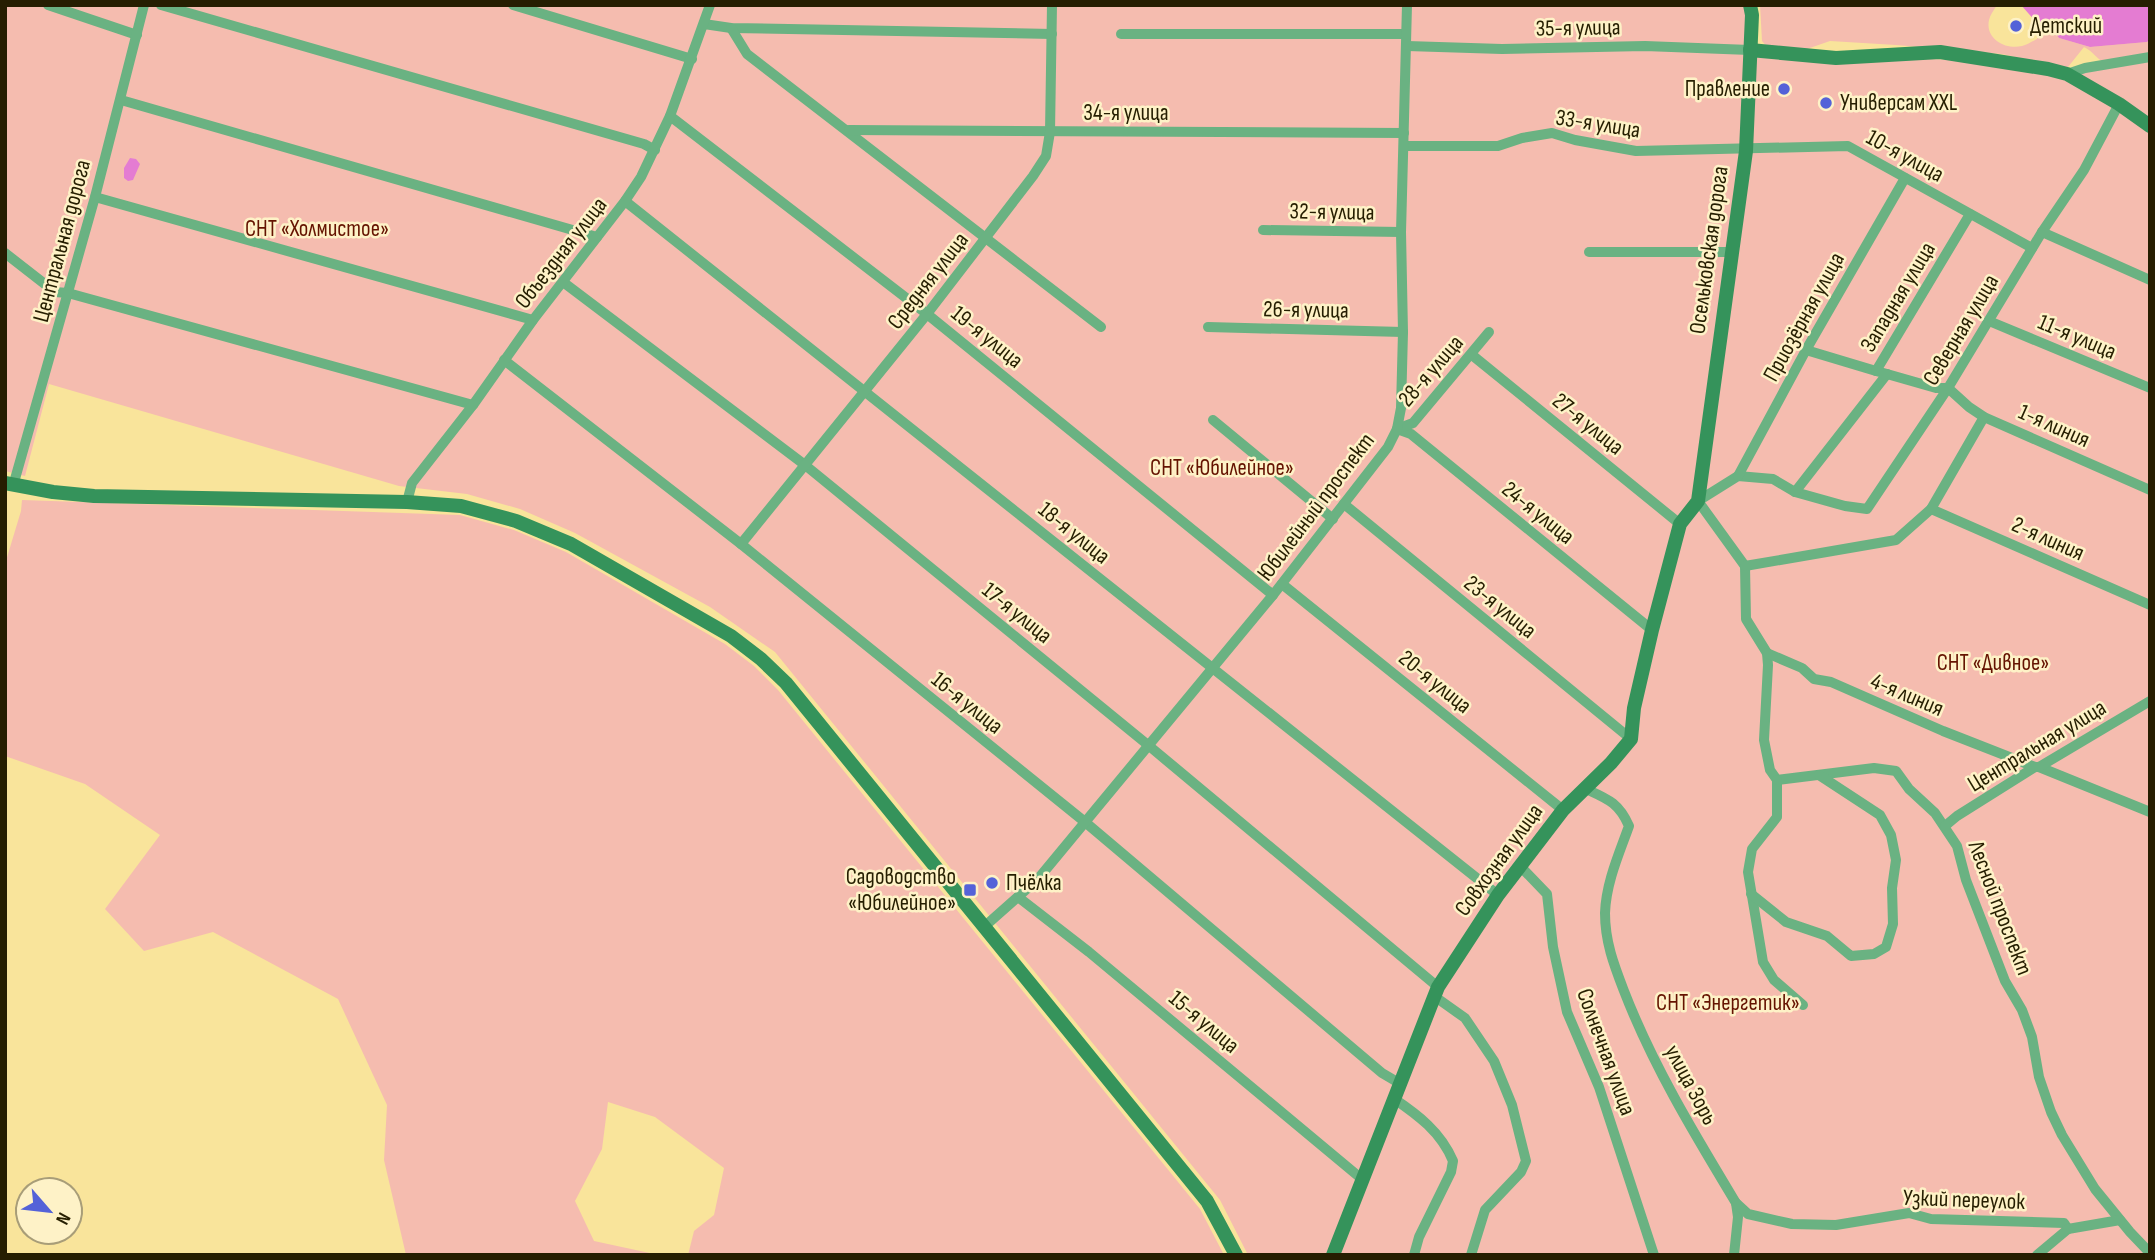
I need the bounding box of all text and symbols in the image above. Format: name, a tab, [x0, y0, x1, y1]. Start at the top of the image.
place label: Детский	[2030, 12, 2102, 40]
street label: 35-я улица	[1535, 13, 1621, 43]
marker: Детский	[2008, 18, 2024, 34]
place label: Правление	[1685, 75, 1770, 103]
marker: Правление	[1776, 81, 1792, 97]
place label: Универсам XXL	[1840, 89, 1958, 117]
marker: Универсам XXL	[1818, 95, 1834, 111]
street label: 34-я улица	[1083, 99, 1169, 127]
street label: 33-я улица	[1554, 103, 1642, 145]
street label: 10-я улица	[1861, 123, 1949, 189]
street label: Центральная дорога	[27, 157, 97, 325]
street label: Осельковская дорога	[1683, 164, 1735, 336]
street label: Объездная улица	[509, 192, 613, 314]
street label: 32-я улица	[1289, 197, 1375, 227]
park label: СНТ «Холмистое»	[245, 215, 389, 243]
street label: Средняя улица	[881, 227, 975, 335]
street label: Западная улица	[1854, 237, 1942, 357]
street label: Приозёрная улица	[1757, 248, 1851, 386]
street label: Северная улица	[1917, 269, 2005, 391]
street label: 26-я улица	[1263, 295, 1349, 325]
street label: 19-я улица	[945, 300, 1029, 374]
street label: 11-я улица	[2034, 308, 2120, 366]
street label: 28-я улица	[1392, 330, 1470, 412]
street label: 27-я улица	[1547, 387, 1629, 461]
street label: 1-я линия	[2014, 398, 2094, 454]
street label: Юбилейный проспект	[1251, 427, 1381, 587]
park label: СНТ «Юбилейное»	[1150, 454, 1294, 482]
street label: 24-я улица	[1496, 475, 1580, 551]
street label: 18-я улица	[1032, 496, 1116, 570]
street label: 2-я линия	[2007, 511, 2089, 567]
street label: 23-я улица	[1458, 569, 1542, 645]
street label: 17-я улица	[976, 576, 1058, 650]
street label: 20-я улица	[1393, 644, 1477, 720]
park label: СНТ «Дивное»	[1937, 649, 2049, 677]
street label: 16-я улица	[925, 666, 1009, 740]
street label: 4-я линия	[1866, 667, 1948, 723]
street label: Центральная улица	[1963, 694, 2111, 798]
street label: Совхозная улица	[1449, 798, 1549, 922]
street label: Лесной проспект	[1961, 836, 2038, 979]
place label: Садоводство «Юбилейное»	[846, 863, 956, 917]
place label: Пчёлка	[1006, 869, 1062, 897]
marker: Пчёлка	[984, 875, 1000, 891]
marker: Садоводство «Юбилейное»	[962, 882, 978, 898]
street label: 15-я улица	[1163, 985, 1245, 1059]
street label: Солнечная улица	[1570, 985, 1642, 1119]
park label: СНТ «Энергетик»	[1656, 989, 1800, 1017]
street label: улица Зорь	[1658, 1040, 1724, 1130]
north arrow	[14, 1176, 84, 1246]
street label: Узкий переулок	[1903, 1184, 2026, 1216]
text: N	[50, 1208, 75, 1228]

